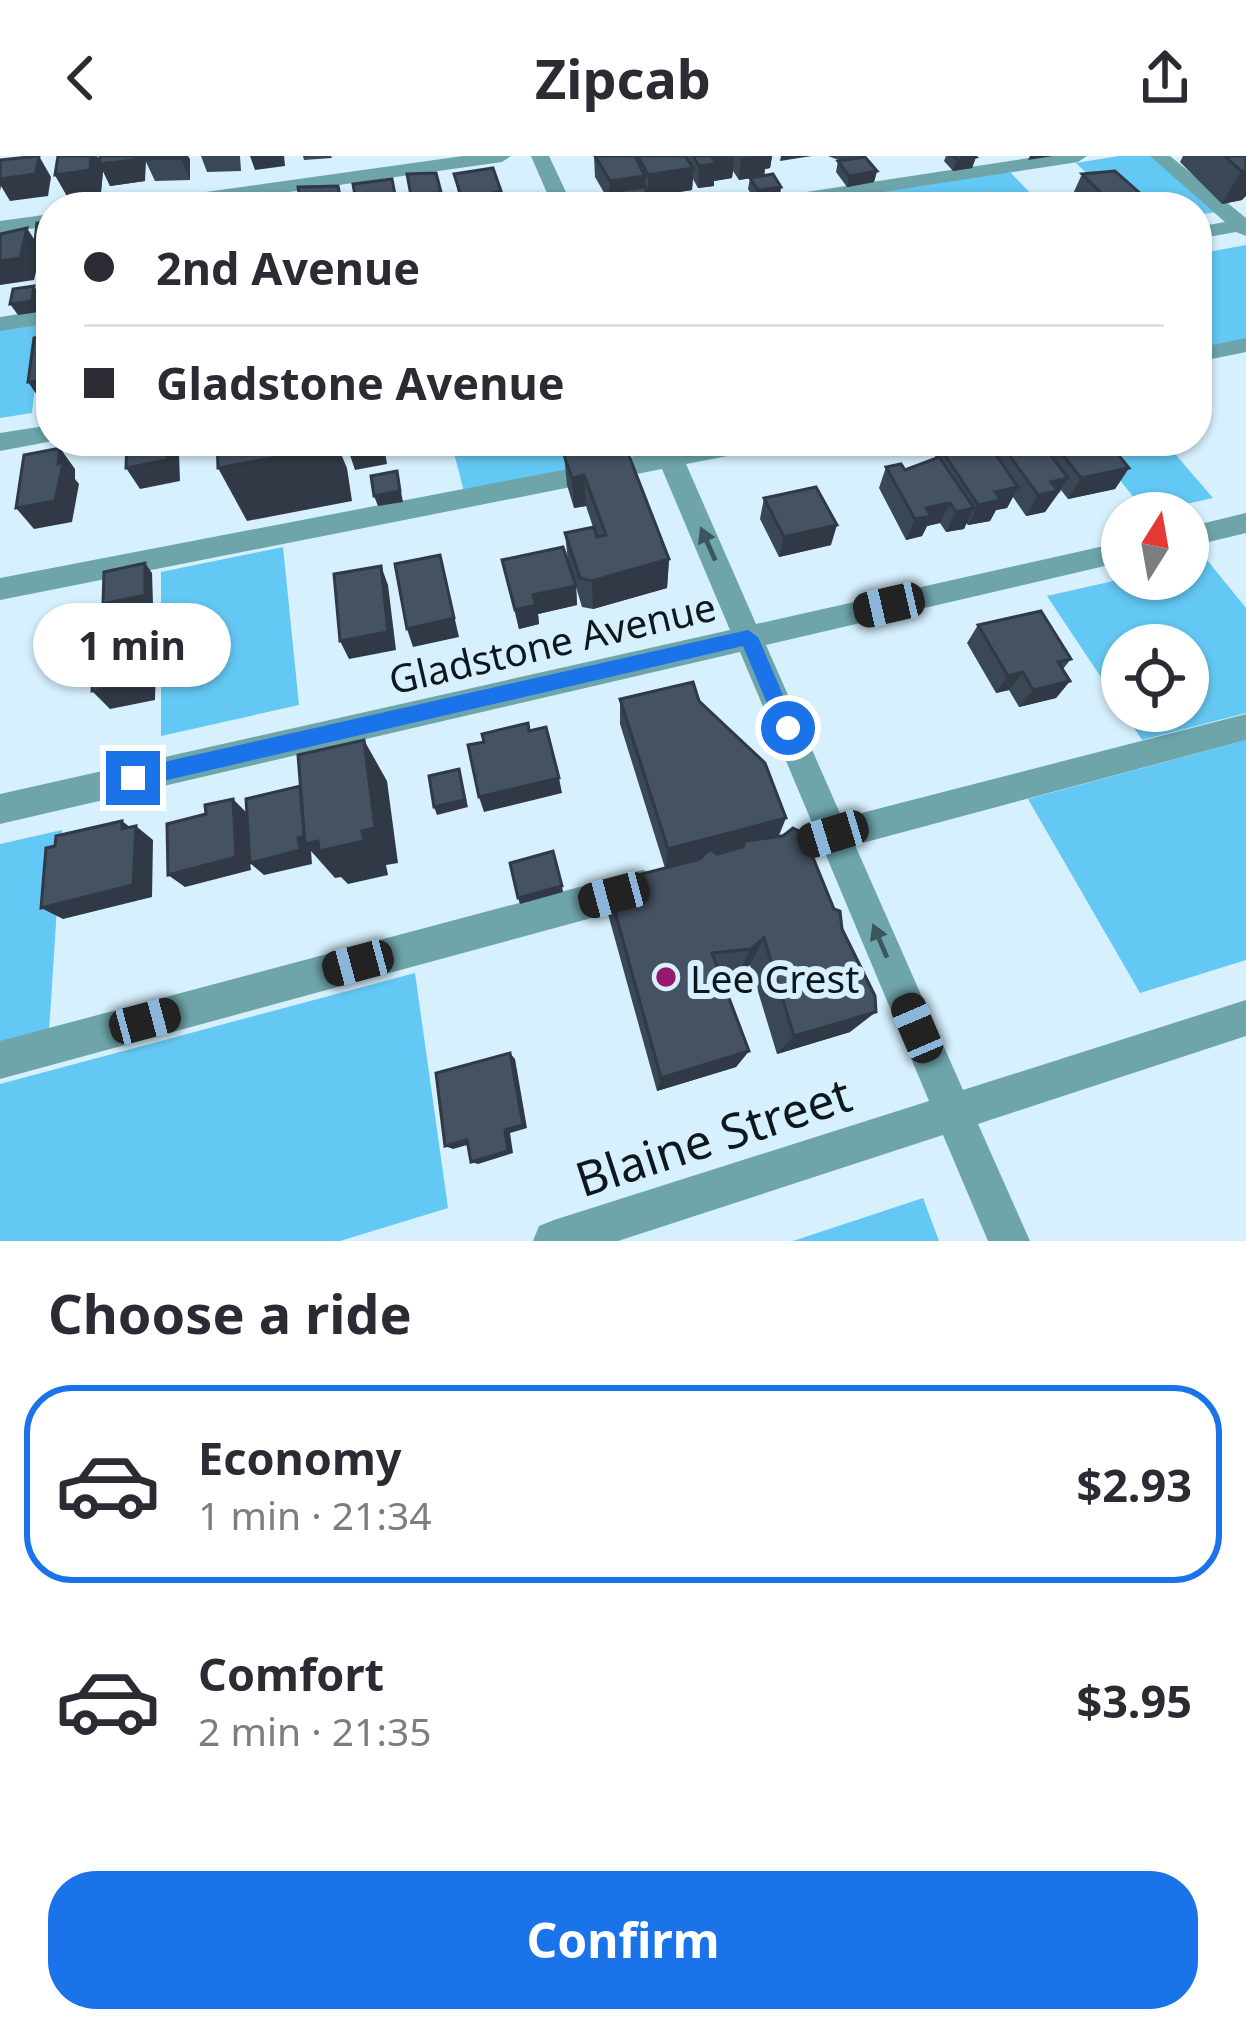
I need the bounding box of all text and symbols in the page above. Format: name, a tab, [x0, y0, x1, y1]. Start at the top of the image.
text: Zipcab	[535, 41, 711, 115]
icon: back	[48, 45, 114, 111]
icon: share	[1132, 45, 1198, 111]
text: 2nd Avenue	[156, 237, 420, 298]
text: Gladstone Avenue	[156, 352, 565, 413]
north arrow	[1101, 492, 1209, 600]
map controls	[1101, 492, 1209, 732]
one-way arrow	[698, 526, 717, 562]
street label: Gladstone Avenue	[383, 579, 721, 705]
car	[850, 579, 928, 631]
callout: 1 min	[34, 604, 232, 688]
text: 1 min	[78, 618, 186, 671]
button: locate	[1101, 624, 1209, 732]
route start	[761, 701, 815, 755]
route end	[106, 751, 160, 805]
car	[793, 806, 873, 862]
car	[575, 868, 653, 922]
one-way arrow	[869, 923, 889, 958]
car	[319, 936, 397, 990]
place label: Lee Crest	[690, 951, 859, 1004]
marker: Lee Crest	[653, 964, 679, 990]
car	[886, 988, 948, 1068]
car	[106, 994, 184, 1048]
street label: Blaine Street	[567, 1061, 859, 1211]
text: Choose a ride	[48, 1276, 412, 1350]
text: Economy	[198, 1427, 402, 1488]
icon: car	[54, 1430, 162, 1538]
text: $2.93	[1076, 1454, 1192, 1515]
text: 1 min · 21:34	[198, 1488, 432, 1541]
text: Comfort	[198, 1643, 384, 1704]
icon: car	[54, 1646, 162, 1754]
text: $3.95	[1076, 1670, 1192, 1731]
text: 2 min · 21:35	[198, 1704, 432, 1757]
button: Confirm	[48, 1871, 1198, 2009]

